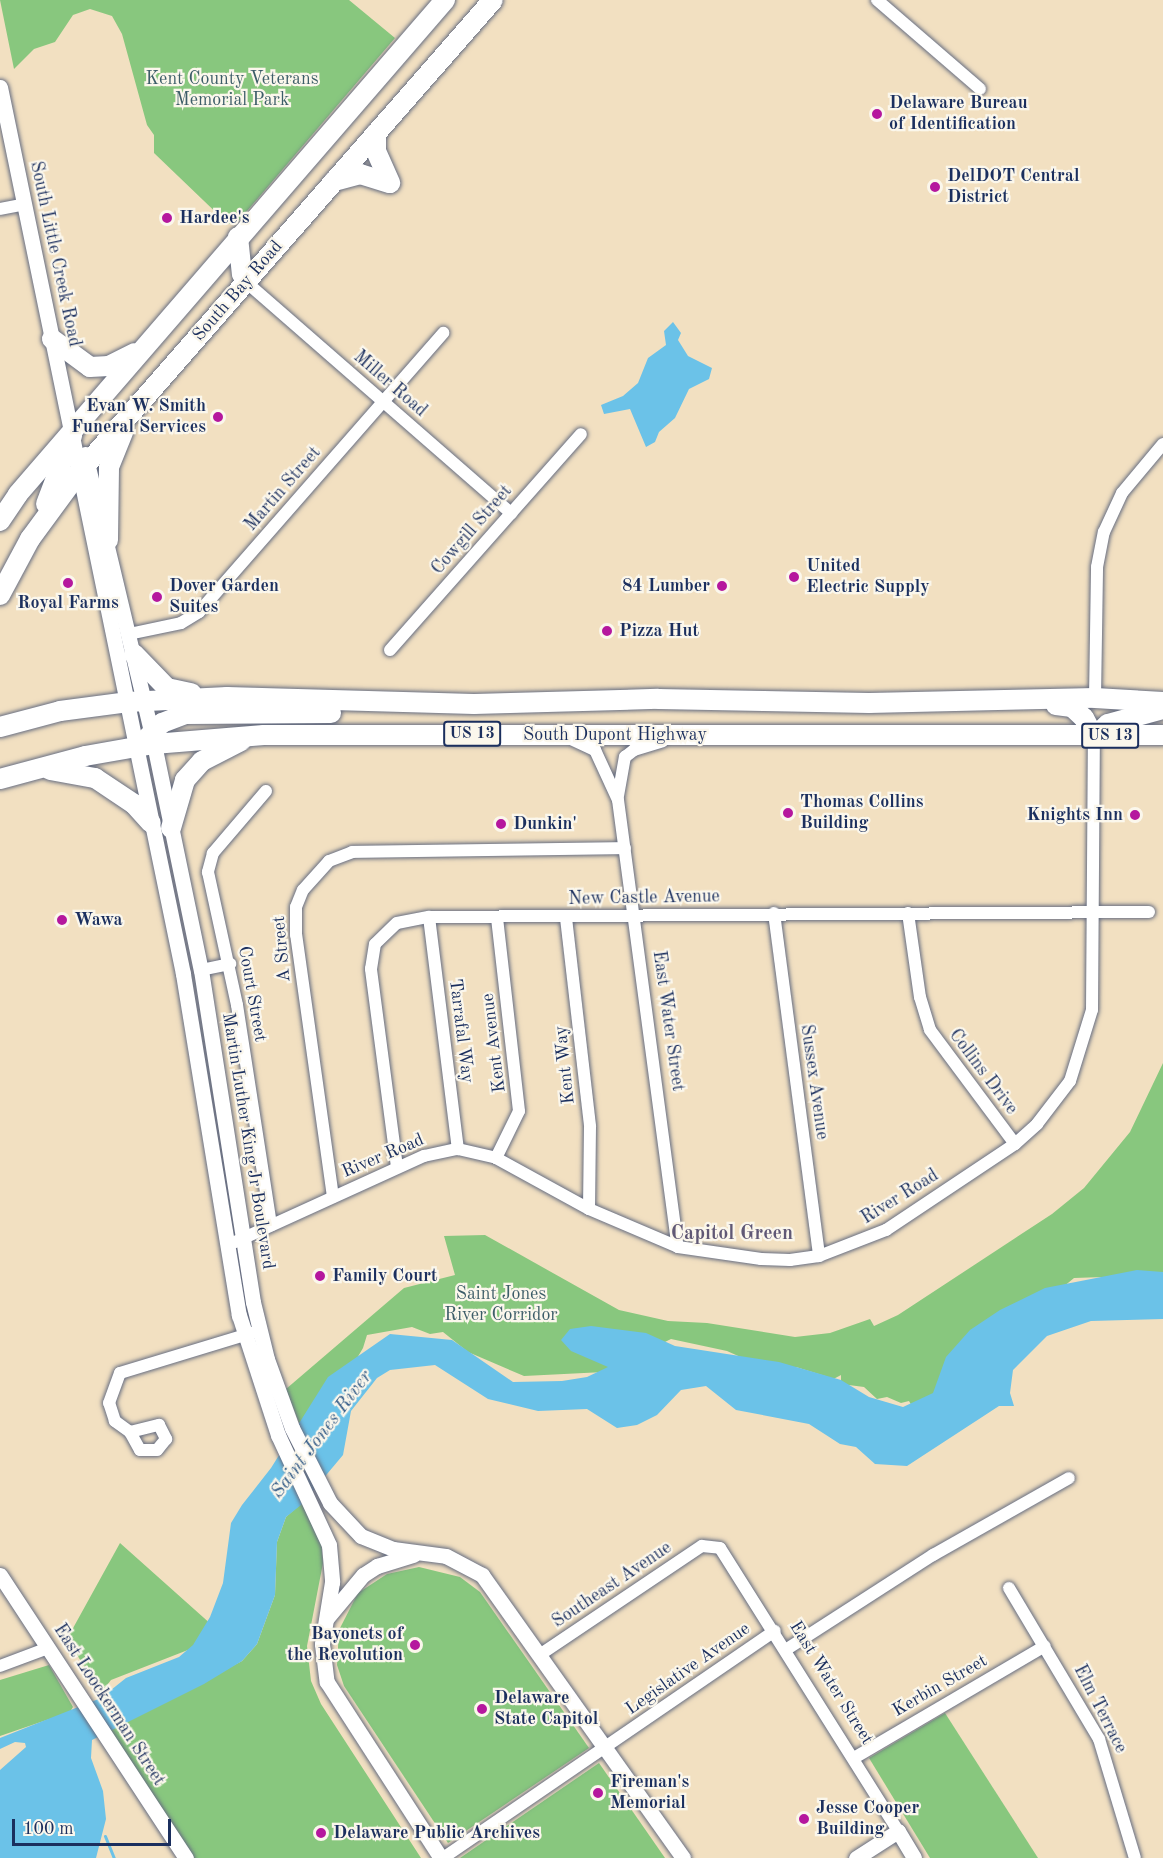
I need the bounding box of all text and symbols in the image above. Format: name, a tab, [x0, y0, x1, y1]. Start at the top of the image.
park label: Kent County Veterans Memorial Park	[146, 69, 318, 112]
place label: Delaware Bureau of Identification	[889, 93, 1028, 136]
marker: Delaware Bureau of Identification	[870, 107, 884, 121]
street label: South Little Creek Road	[25, 159, 85, 349]
place label: DelDOT Central District	[947, 166, 1080, 208]
marker: DelDOT Central District	[928, 180, 942, 194]
place label: Hardee's	[179, 207, 250, 229]
marker: Hardee's	[160, 211, 174, 225]
street label: South Bay Road	[188, 236, 288, 346]
street label: Miller Road	[349, 346, 431, 422]
place label: Evan W. Smith Funeral Services	[71, 396, 206, 438]
marker: Evan W. Smith Funeral Services	[211, 410, 225, 424]
street label: Martin Street	[240, 442, 326, 536]
street label: Cowgill Street	[427, 481, 517, 579]
place label: United Electric Supply	[806, 556, 930, 598]
marker: United Electric Supply	[787, 570, 801, 584]
place label: 84 Lumber	[622, 575, 710, 597]
marker: Royal Farms	[61, 576, 75, 590]
place label: Dover Garden Suites	[169, 576, 279, 618]
marker: 84 Lumber	[715, 579, 729, 593]
marker: Dover Garden Suites	[150, 590, 164, 604]
place label: Royal Farms	[17, 592, 119, 614]
place label: Pizza Hut	[619, 620, 699, 642]
marker: Pizza Hut	[600, 624, 614, 638]
road number: US 13	[442, 721, 502, 747]
road number: US 13	[1080, 723, 1140, 749]
street label: South Dupont Highway	[523, 724, 707, 746]
place label: Thomas Collins Building	[800, 792, 923, 834]
place label: Knights Inn	[1026, 804, 1123, 826]
marker: Thomas Collins Building	[781, 806, 795, 820]
marker: Knights Inn	[1128, 808, 1142, 822]
place label: Dunkin'	[513, 813, 577, 835]
marker: Dunkin'	[494, 817, 508, 831]
street label: New Castle Avenue	[568, 886, 720, 910]
place label: Wawa	[74, 909, 123, 931]
marker: Wawa	[55, 913, 69, 927]
street label: A Street	[268, 915, 296, 983]
street label: Court Street	[233, 944, 271, 1044]
street label: East Water Street	[647, 949, 689, 1093]
street label: Tarrafal Way	[444, 978, 478, 1084]
street label: Kent Avenue	[477, 992, 511, 1094]
street label: Martin Luther King Jr Boulevard	[217, 1011, 279, 1271]
street label: Sussex Avenue	[795, 1023, 833, 1141]
street label: Kent Way	[550, 1025, 580, 1105]
street label: Collins Drive	[944, 1025, 1022, 1119]
street label: River Road	[339, 1129, 427, 1183]
street label: River Road	[857, 1165, 943, 1229]
district label: Capitol Green	[671, 1222, 793, 1246]
place label: Family Court	[332, 1265, 438, 1287]
marker: Family Court	[313, 1269, 327, 1283]
park label: Saint Jones River Corridor	[444, 1284, 558, 1326]
water label: Saint Jones River	[266, 1366, 378, 1504]
street label: Southeast Avenue	[548, 1537, 676, 1633]
street label: East Water Street	[784, 1617, 878, 1749]
street label: Legislative Avenue	[622, 1618, 754, 1720]
street label: East Loockerman Street	[49, 1620, 169, 1790]
place label: Bayonets of the Revolution	[287, 1624, 403, 1666]
marker: Bayonets of the Revolution	[408, 1638, 422, 1652]
street label: Kerbin Street	[889, 1650, 991, 1722]
street label: Elm Terrace	[1069, 1661, 1131, 1757]
place label: Delaware State Capitol	[494, 1688, 598, 1730]
marker: Delaware State Capitol	[475, 1702, 489, 1716]
place label: Fireman's Memorial	[610, 1772, 689, 1814]
marker: Fireman's Memorial	[591, 1786, 605, 1800]
place label: Jesse Cooper Building	[816, 1798, 919, 1840]
scale bar	[15, 1807, 174, 1845]
marker: Jesse Cooper Building	[797, 1812, 811, 1826]
text: 100 m	[23, 1820, 74, 1838]
place label: Delaware Public Archives	[333, 1822, 540, 1844]
marker: Delaware Public Archives	[314, 1826, 328, 1840]

